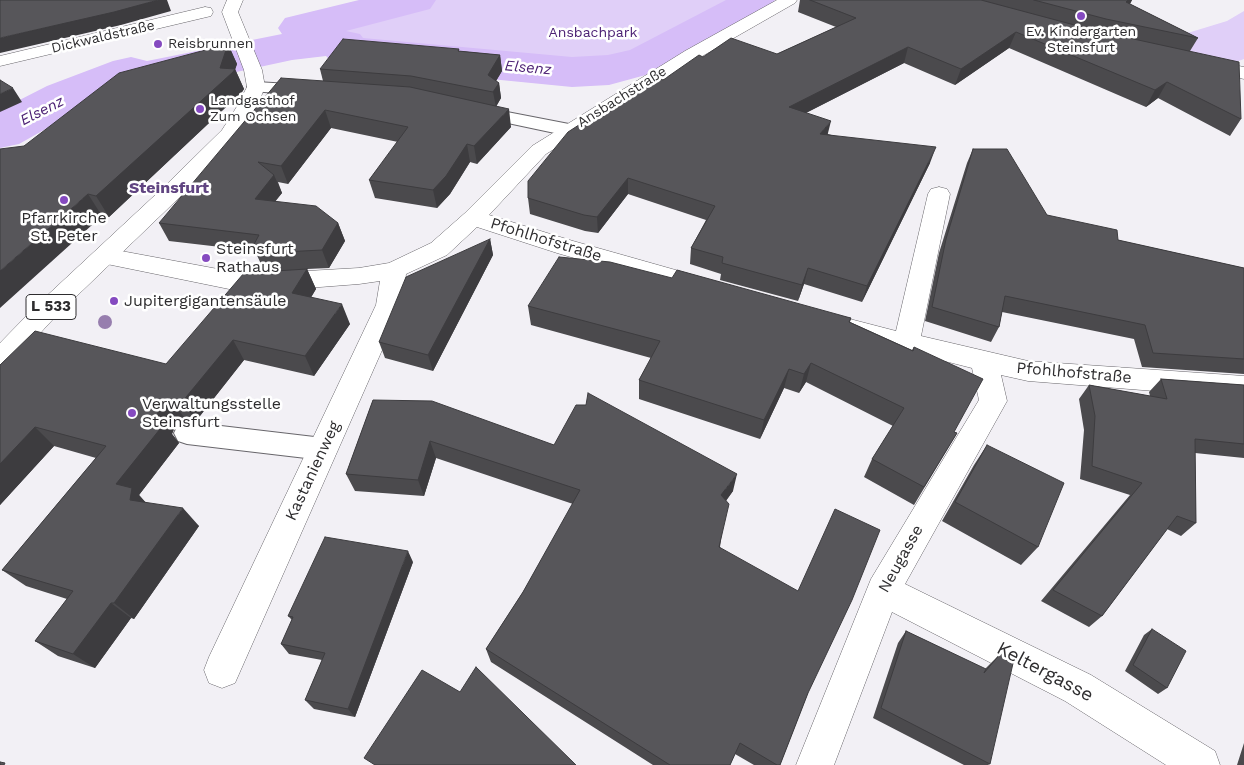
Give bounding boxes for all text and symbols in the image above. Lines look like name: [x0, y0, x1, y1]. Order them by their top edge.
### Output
marker: Ev. Kindergarten Steinsfurt: [1075, 10, 1087, 22]
street label: Dickwaldstraße: [50, 17, 156, 57]
place label: Ev. Kindergarten Steinsfurt: [1026, 24, 1136, 56]
park label: Ansbachpark: [549, 25, 637, 41]
place label: Reisbrunnen: [168, 36, 253, 52]
marker: Reisbrunnen: [152, 38, 164, 50]
water label: Elsenz: [504, 57, 552, 79]
street label: Ansbachstraße: [574, 63, 670, 131]
water label: Elsenz: [17, 92, 67, 130]
place label: Landgasthof Zum Ochsen: [210, 93, 296, 125]
marker: Landgasthof Zum Ochsen: [194, 103, 206, 115]
district label: Steinsfurt: [129, 178, 209, 198]
marker: Pfarrkirche St. Peter: [58, 194, 70, 206]
place label: Pfarrkirche St. Peter: [21, 208, 107, 246]
street label: Pfohlhofstraße: [488, 214, 604, 266]
place label: Steinsfurt Rathaus: [216, 239, 294, 277]
marker: Steinsfurt Rathaus: [200, 252, 212, 264]
place label: Jupitergigantensäule: [124, 291, 287, 311]
road number: L 533: [26, 294, 76, 320]
marker: Jupitergigantensäule: [108, 295, 120, 307]
street label: Pfohlhofstraße: [1016, 358, 1132, 388]
place label: Verwaltungsstelle Steinsfurt: [142, 394, 281, 432]
marker: Verwaltungsstelle Steinsfurt: [126, 407, 138, 419]
street label: Kastanienweg: [282, 418, 344, 524]
street label: Neugasse: [875, 522, 927, 596]
street label: Keltergasse: [993, 637, 1097, 707]

